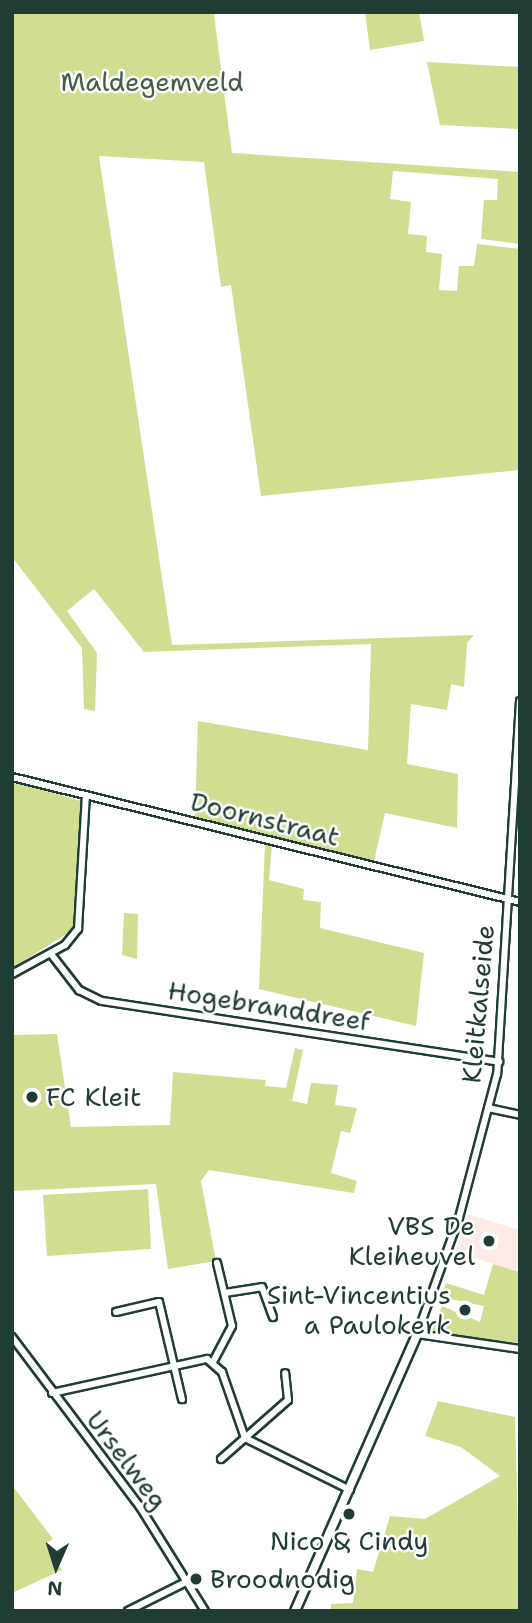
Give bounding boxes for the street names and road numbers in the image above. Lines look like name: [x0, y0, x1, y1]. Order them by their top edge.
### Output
street label: Doornstraat: [187, 785, 343, 853]
street label: Kleitkalseide: [456, 923, 500, 1085]
street label: Hogebranddreef: [166, 975, 372, 1037]
street label: Urselweg: [80, 1405, 174, 1515]

